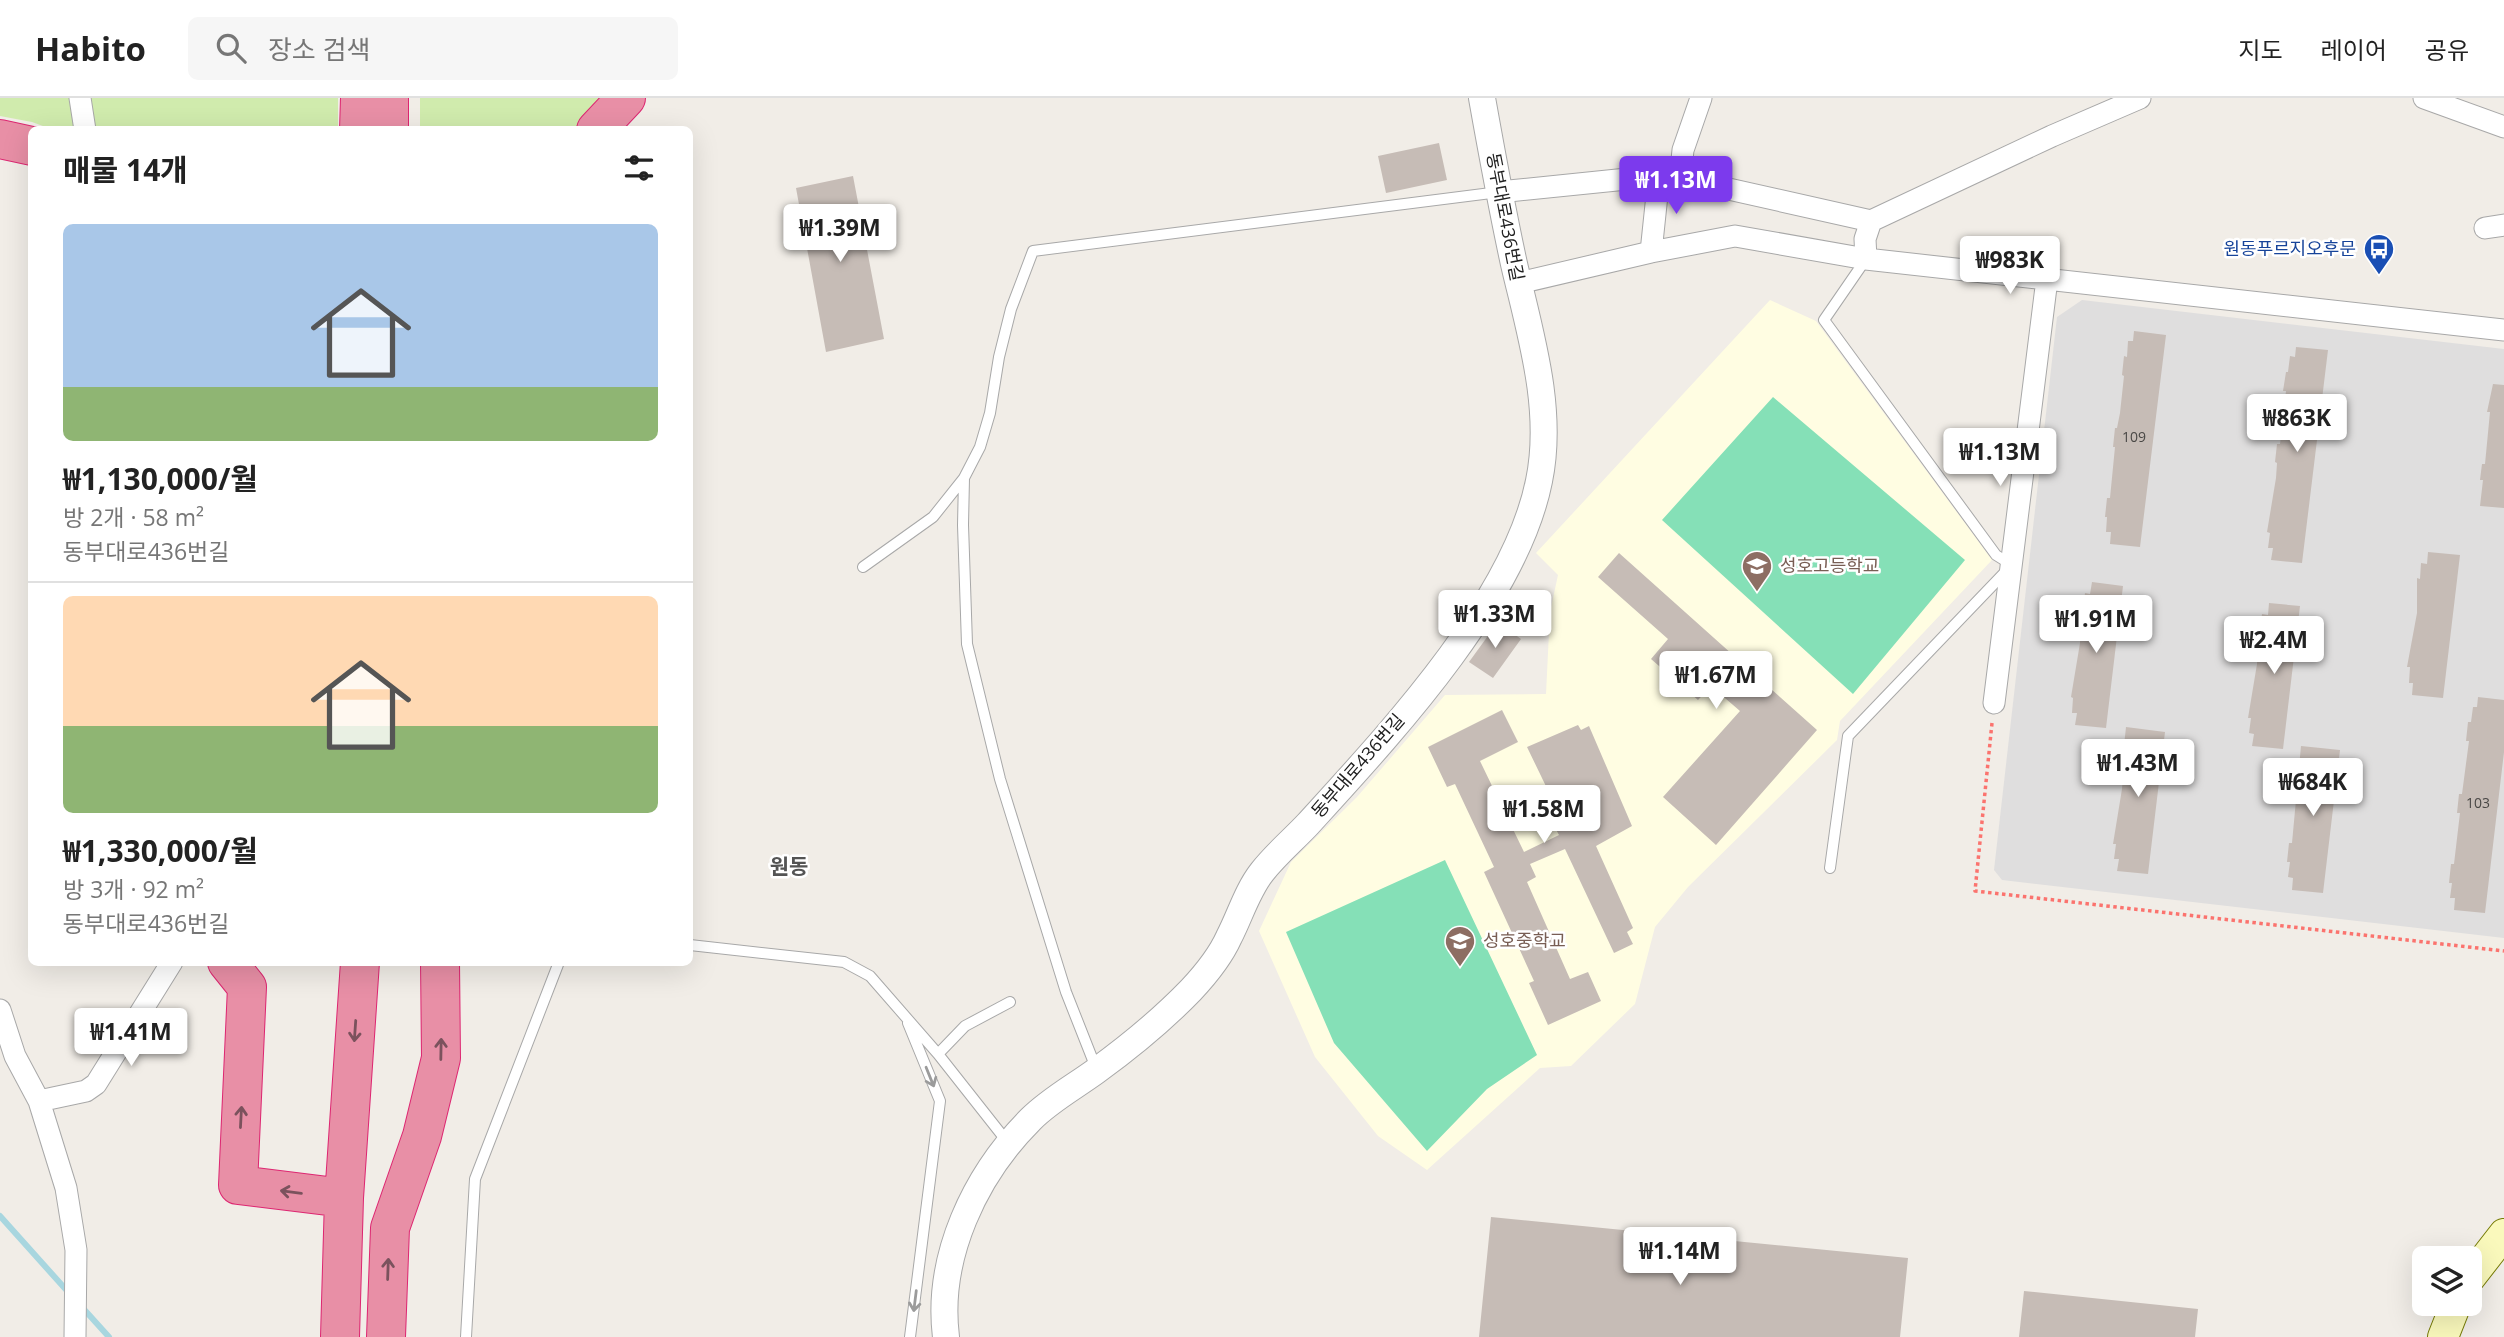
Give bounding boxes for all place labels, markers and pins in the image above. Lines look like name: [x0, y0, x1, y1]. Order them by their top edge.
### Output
pin: ₩1.13M: [1619, 156, 1733, 216]
pin: ₩1.39M: [783, 204, 897, 264]
bus stop icon: 원동푸르지오후문: [2362, 232, 2396, 276]
pin: ₩983K: [1961, 236, 2059, 296]
place label: 원동푸르지오후문: [2224, 236, 2356, 260]
pin: ₩863K: [2248, 394, 2346, 454]
pin: ₩1.13M: [1943, 428, 2057, 488]
school or university icon: 성호고등학교: [1740, 549, 1774, 593]
place label: 성호고등학교: [1780, 553, 1879, 577]
pin: ₩1.33M: [1438, 590, 1552, 650]
pin: ₩1.91M: [2039, 596, 2153, 655]
pin: ₩2.4M: [2225, 616, 2323, 676]
pin: ₩1.67M: [1659, 652, 1773, 711]
pin: ₩1.43M: [2081, 740, 2195, 799]
pin: ₩684K: [2264, 758, 2362, 818]
pin: ₩1.58M: [1487, 786, 1601, 845]
school or university icon: 성호중학교: [1443, 924, 1477, 968]
place label: 성호중학교: [1483, 928, 1566, 952]
pin: ₩1.41M: [74, 1009, 188, 1068]
pin: ₩1.14M: [1623, 1228, 1737, 1287]

